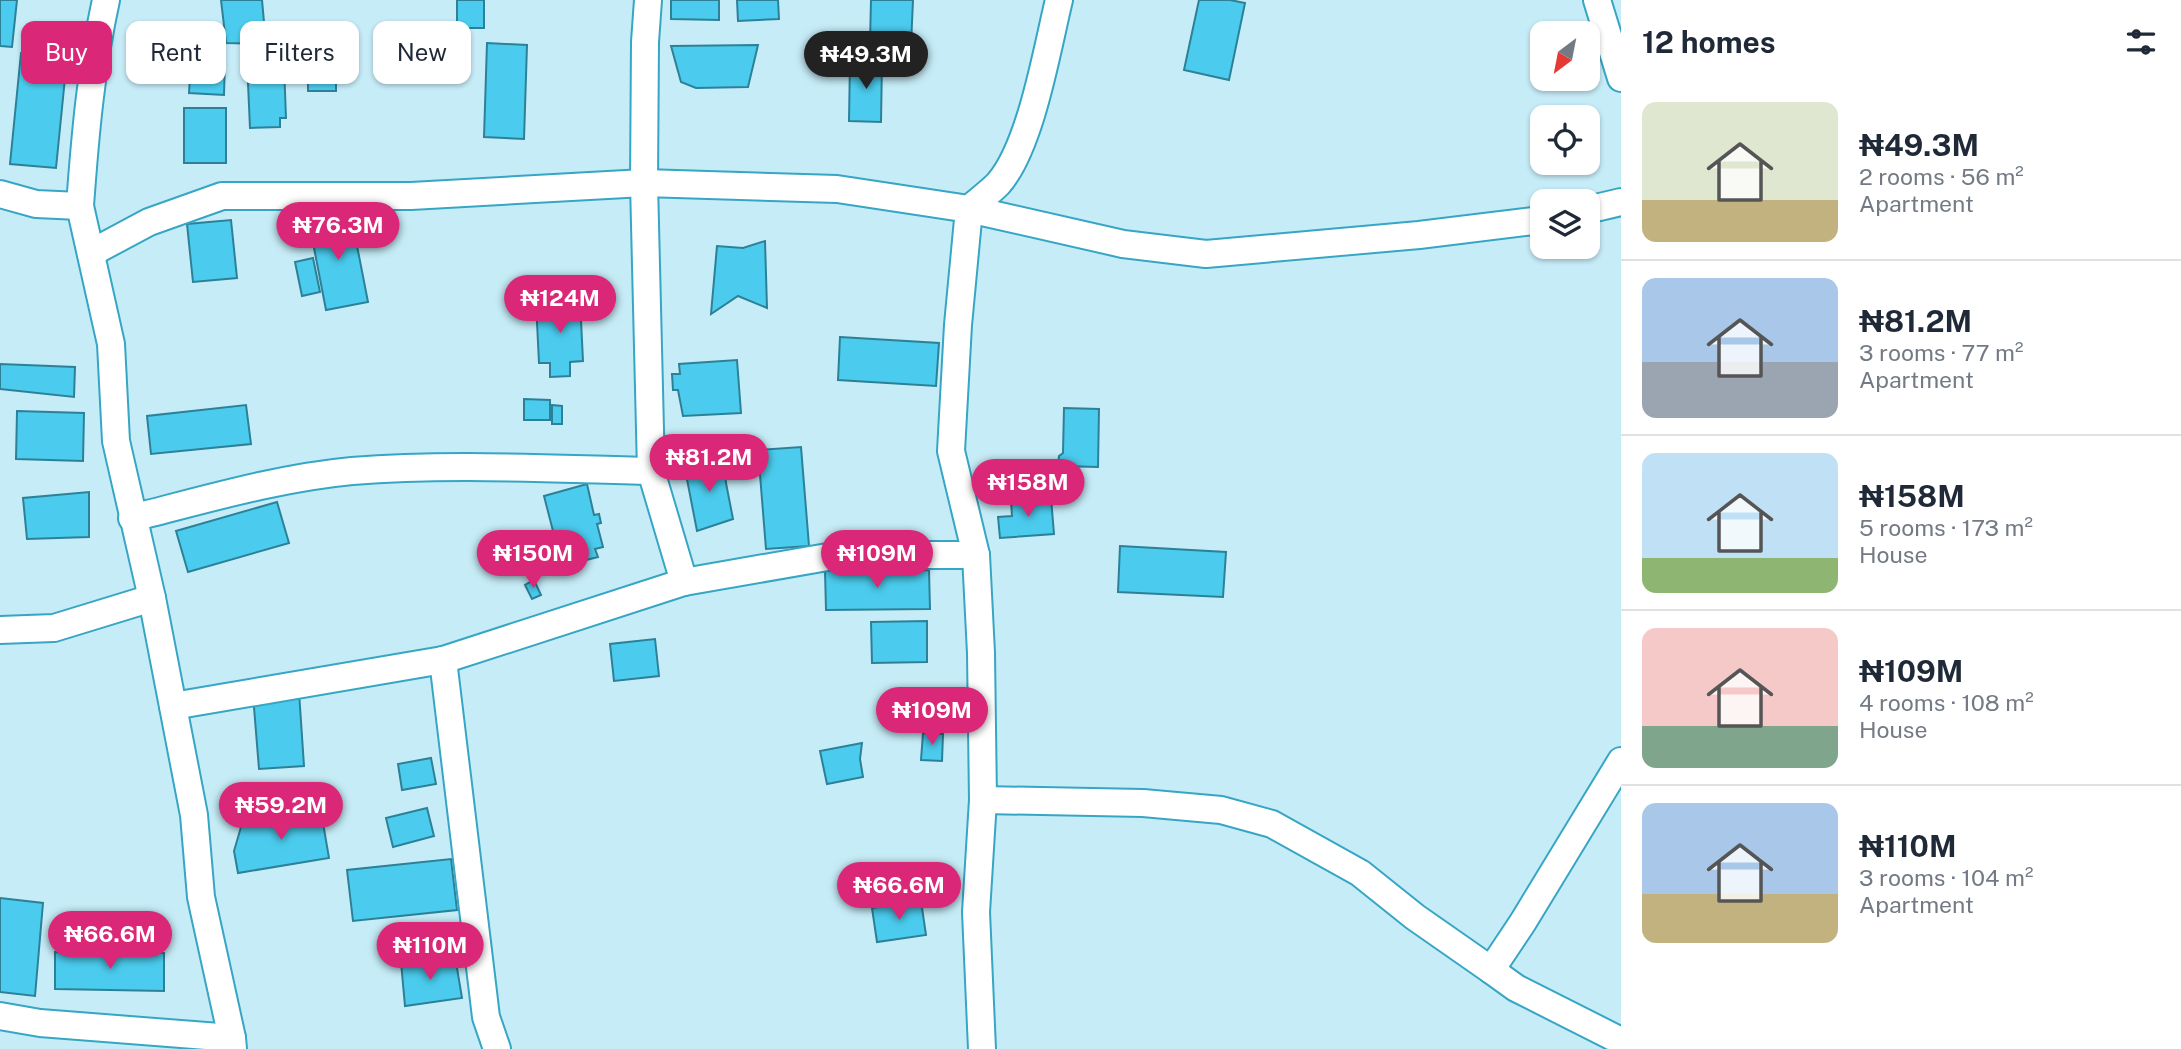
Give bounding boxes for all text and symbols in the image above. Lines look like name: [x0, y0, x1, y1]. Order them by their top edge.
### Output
chip: Buy: [21, 21, 112, 84]
chip: Rent: [126, 21, 226, 84]
chip: Filters: [240, 21, 359, 84]
chip: New: [373, 21, 471, 84]
north arrow: [1530, 21, 1600, 91]
map controls: [1530, 21, 1600, 259]
icon: filters: [2122, 23, 2160, 61]
text: 12 homes: [1642, 24, 1776, 60]
pin: ₦49.3M: [809, 32, 923, 91]
text: ₦49.3M: [820, 40, 912, 67]
button: locate: [1530, 105, 1600, 175]
text: ₦49.3M: [1859, 127, 1979, 163]
icon: home: [1698, 130, 1782, 214]
text: 2 rooms · 56 m²: [1859, 163, 2024, 190]
button: layers: [1530, 189, 1600, 259]
text: Apartment: [1859, 190, 1974, 217]
pin: ₦76.3M: [281, 202, 395, 262]
text: ₦76.3M: [292, 211, 384, 238]
pin: ₦124M: [511, 276, 609, 335]
text: ₦124M: [520, 284, 600, 311]
text: ₦81.2M: [1859, 303, 1972, 339]
icon: home: [1698, 306, 1782, 390]
text: 3 rooms · 77 m²: [1859, 339, 2023, 366]
text: Apartment: [1859, 366, 1974, 393]
pin: ₦81.2M: [652, 434, 766, 494]
text: ₦81.2M: [666, 443, 752, 470]
pin: ₦158M: [979, 460, 1077, 519]
text: ₦158M: [987, 468, 1069, 495]
text: ₦158M: [1859, 478, 1965, 514]
icon: home: [1698, 481, 1782, 565]
text: 5 rooms · 173 m²: [1859, 514, 2033, 541]
pin: ₦150M: [484, 530, 582, 590]
pin: ₦109M: [828, 530, 926, 590]
text: ₦150M: [493, 539, 573, 566]
text: ₦109M: [837, 539, 917, 566]
text: House: [1859, 541, 1927, 568]
text: ₦109M: [1859, 653, 1963, 689]
icon: home: [1698, 656, 1782, 740]
pin: ₦109M: [883, 688, 981, 747]
text: 4 rooms · 108 m²: [1859, 689, 2034, 716]
text: ₦109M: [892, 696, 972, 723]
text: House: [1859, 716, 1927, 743]
pin: ₦59.2M: [224, 782, 338, 842]
text: ₦59.2M: [235, 791, 327, 818]
text: ₦110M: [1859, 828, 1956, 864]
icon: home: [1698, 831, 1782, 915]
pin: ₦66.6M: [842, 862, 956, 922]
text: 3 rooms · 104 m²: [1859, 864, 2033, 891]
text: ₦66.6M: [853, 871, 945, 898]
text: Apartment: [1859, 891, 1974, 918]
pin: ₦66.6M: [53, 912, 167, 971]
text: ₦66.6M: [64, 920, 156, 947]
pin: ₦110M: [381, 922, 479, 982]
text: ₦110M: [393, 931, 467, 958]

